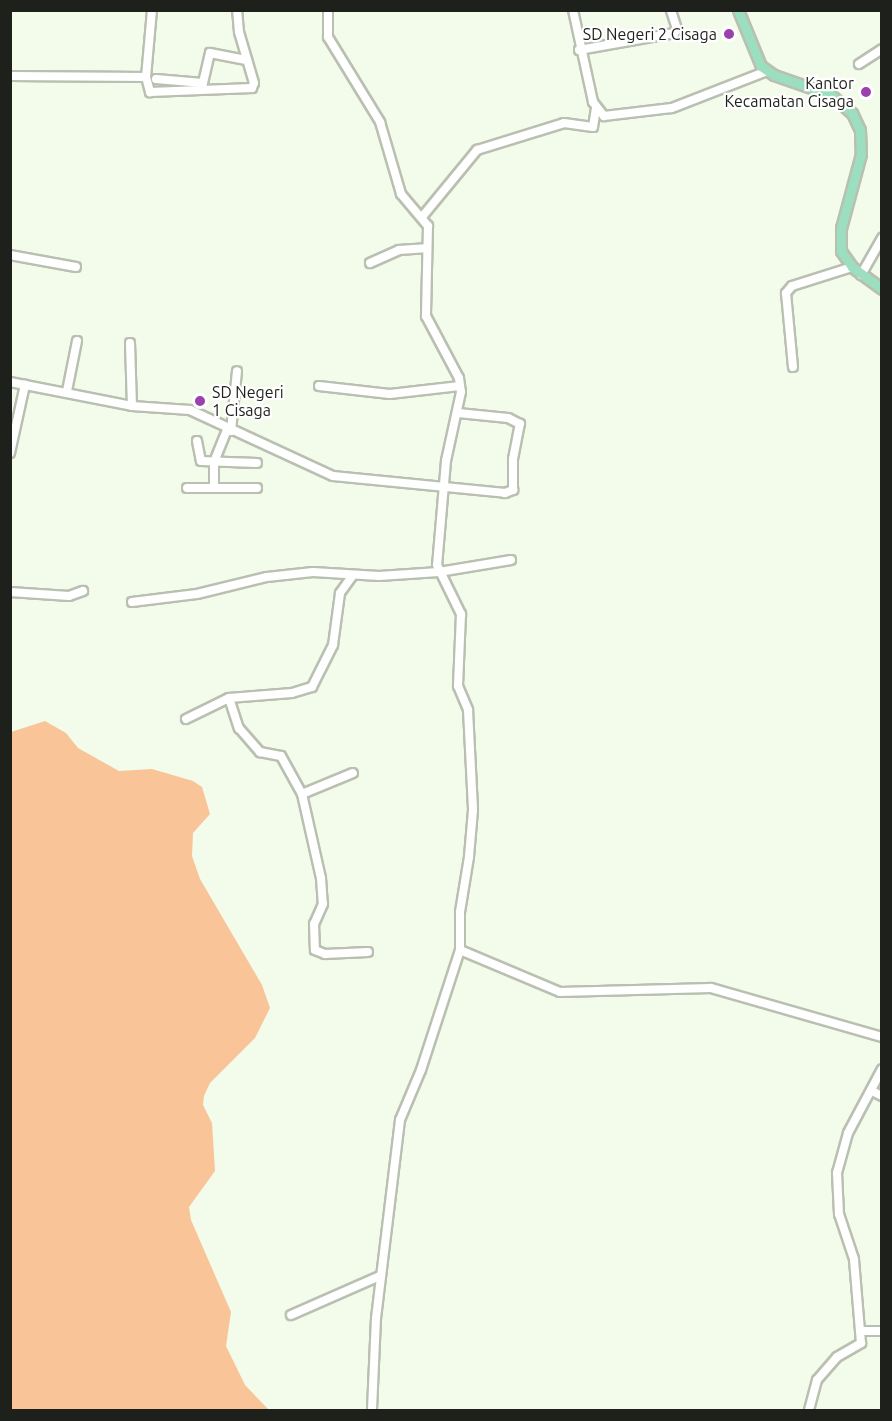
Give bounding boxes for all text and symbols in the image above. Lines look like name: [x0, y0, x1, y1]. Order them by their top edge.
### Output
place label: SD Negeri 2 Cisaga: [583, 24, 717, 44]
marker: SD Negeri 2 Cisaga: [722, 27, 736, 41]
place label: Kantor Kecamatan Cisaga: [724, 73, 854, 111]
marker: Kantor Kecamatan Cisaga: [859, 85, 873, 99]
place label: SD Negeri 1 Cisaga: [212, 382, 284, 420]
marker: SD Negeri 1 Cisaga: [193, 394, 207, 408]

